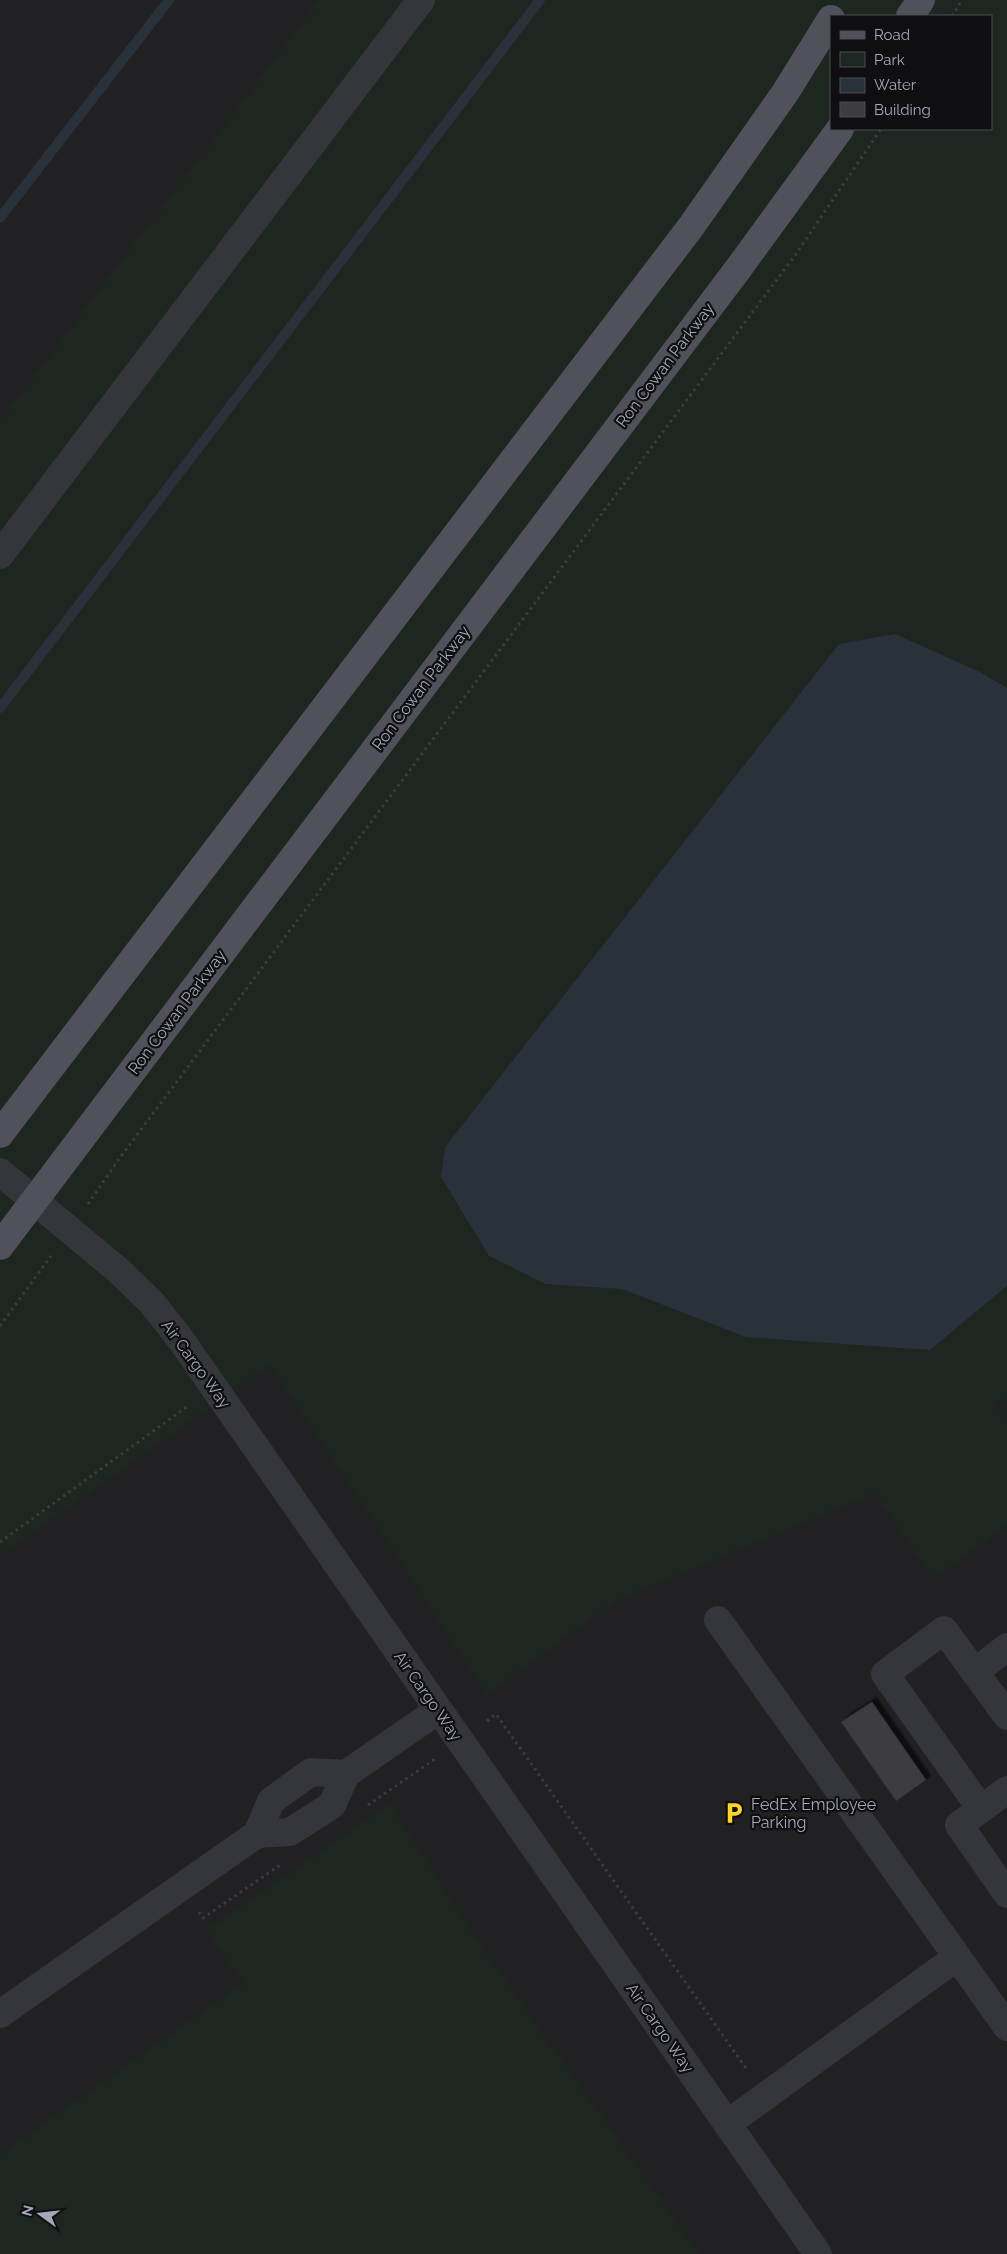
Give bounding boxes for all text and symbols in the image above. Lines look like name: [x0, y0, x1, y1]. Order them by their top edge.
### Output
legend: [830, 15, 992, 130]
text: Road: [874, 26, 910, 44]
text: Park: [874, 51, 905, 69]
text: Water: [874, 76, 917, 94]
text: Building: [874, 101, 931, 119]
street label: Ron Cowan Parkway: [612, 299, 718, 431]
street label: Ron Cowan Parkway: [368, 622, 474, 754]
street label: Ron Cowan Parkway: [124, 946, 230, 1078]
street label: Air Cargo Way: [158, 1316, 235, 1412]
street label: Air Cargo Way: [390, 1648, 466, 1745]
place label: FedEx Employee Parking: [751, 1795, 876, 1832]
parking icon: FedEx Employee Parking: [721, 1800, 747, 1826]
street label: Air Cargo Way: [622, 1980, 698, 2077]
north arrow: [15, 2189, 65, 2239]
text: N: [18, 2203, 37, 2218]

